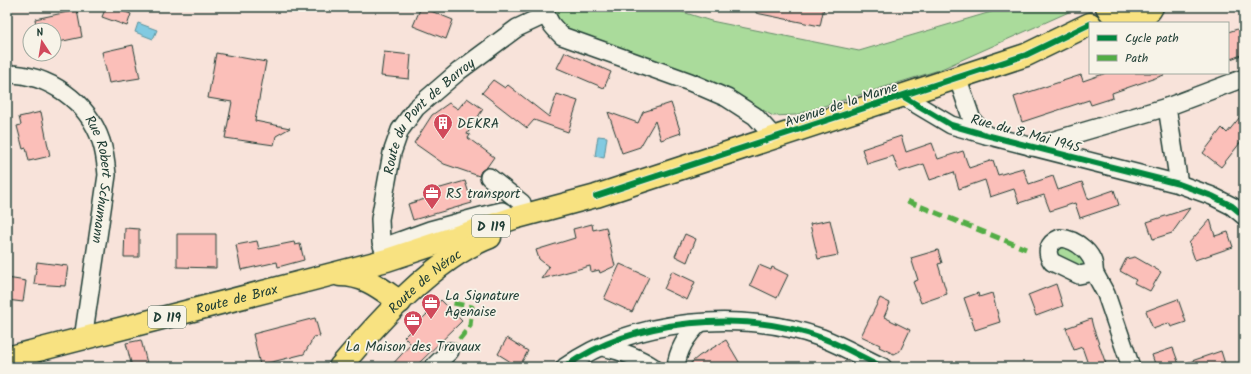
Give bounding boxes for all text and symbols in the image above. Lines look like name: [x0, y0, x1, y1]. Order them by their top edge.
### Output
north arrow: [22, 22, 62, 62]
legend: [1089, 22, 1229, 74]
text: N: [35, 24, 45, 43]
text: Cycle path: [1125, 29, 1179, 48]
text: Path: [1125, 49, 1148, 68]
street label: Route du Pont de Barroy: [378, 52, 480, 176]
street label: Avenue de la Marne: [782, 76, 901, 134]
street label: Rue du 8 Mai 1945: [968, 109, 1085, 160]
street label: Rue Robert Schumann: [79, 111, 117, 245]
building icon: DEKRA: [432, 112, 454, 140]
place label: DEKRA: [457, 113, 499, 135]
office icon: RS transport: [421, 182, 443, 210]
place label: RS transport: [446, 183, 521, 205]
road number: D 119: [472, 215, 510, 237]
street label: Route de Nérac: [383, 244, 466, 319]
street label: Route de Brax: [193, 278, 281, 321]
place label: La Signature Agenaise: [445, 285, 520, 323]
office icon: La Signature Agenaise: [420, 292, 442, 320]
road number: D 119: [148, 306, 186, 328]
office icon: La Maison des Travaux: [402, 309, 424, 337]
place label: La Maison des Travaux: [346, 336, 481, 358]

